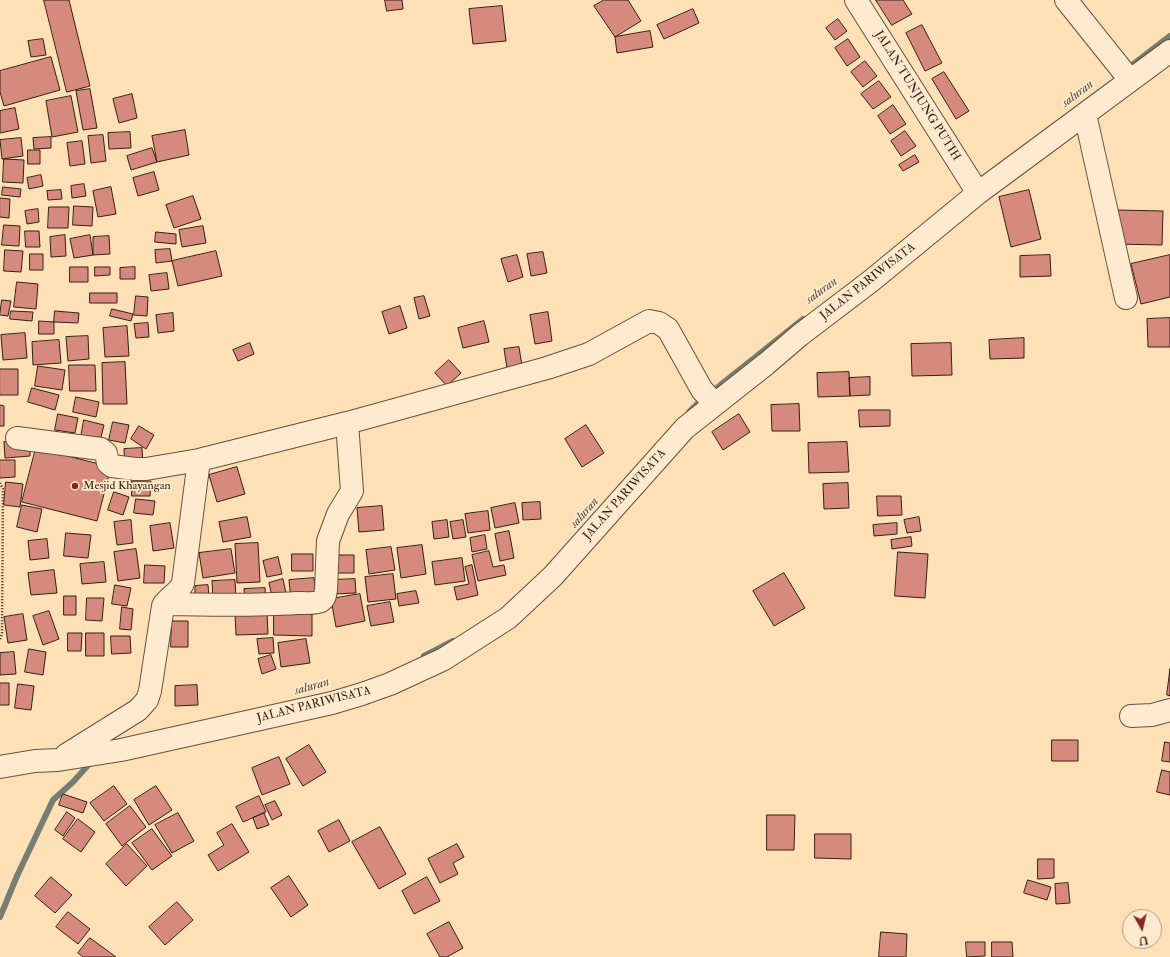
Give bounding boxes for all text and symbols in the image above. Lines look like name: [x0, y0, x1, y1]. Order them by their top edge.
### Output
street label: JALAN TUNJUNG PUTIH: [871, 28, 963, 164]
water label: saluran: [1059, 77, 1097, 111]
street label: JALAN PARIWISATA: [817, 240, 919, 324]
water label: saluran: [803, 274, 841, 308]
street label: JALAN PARIWISATA: [580, 447, 670, 543]
place label: Mesjid Khayangan: [83, 479, 171, 493]
marker: Mesjid Khayangan: [70, 481, 80, 491]
water label: saluran: [567, 495, 603, 531]
water label: saluran: [293, 675, 331, 699]
street label: JALAN PARIWISATA: [255, 684, 373, 726]
north arrow: [1122, 909, 1162, 949]
text: U: [1138, 933, 1149, 947]

